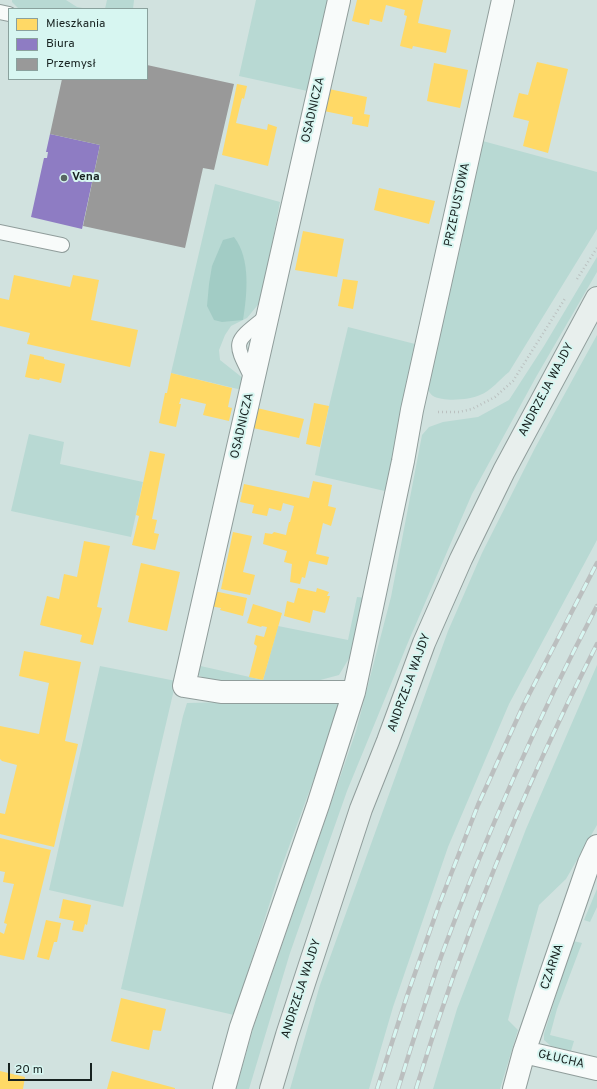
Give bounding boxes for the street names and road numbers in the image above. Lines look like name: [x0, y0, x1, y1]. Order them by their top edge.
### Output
street label: OSADNICZA: [299, 76, 329, 144]
street label: PRZEPUSTOWA: [442, 162, 474, 248]
street label: ANDRZEJA WAJDY: [516, 341, 578, 439]
street label: OSADNICZA: [228, 392, 258, 460]
street label: ANDRZEJA WAJDY: [385, 632, 435, 734]
street label: ANDRZEJA WAJDY: [279, 937, 325, 1041]
street label: CZARNA: [538, 942, 568, 992]
street label: GŁUCHA: [536, 1048, 586, 1072]

